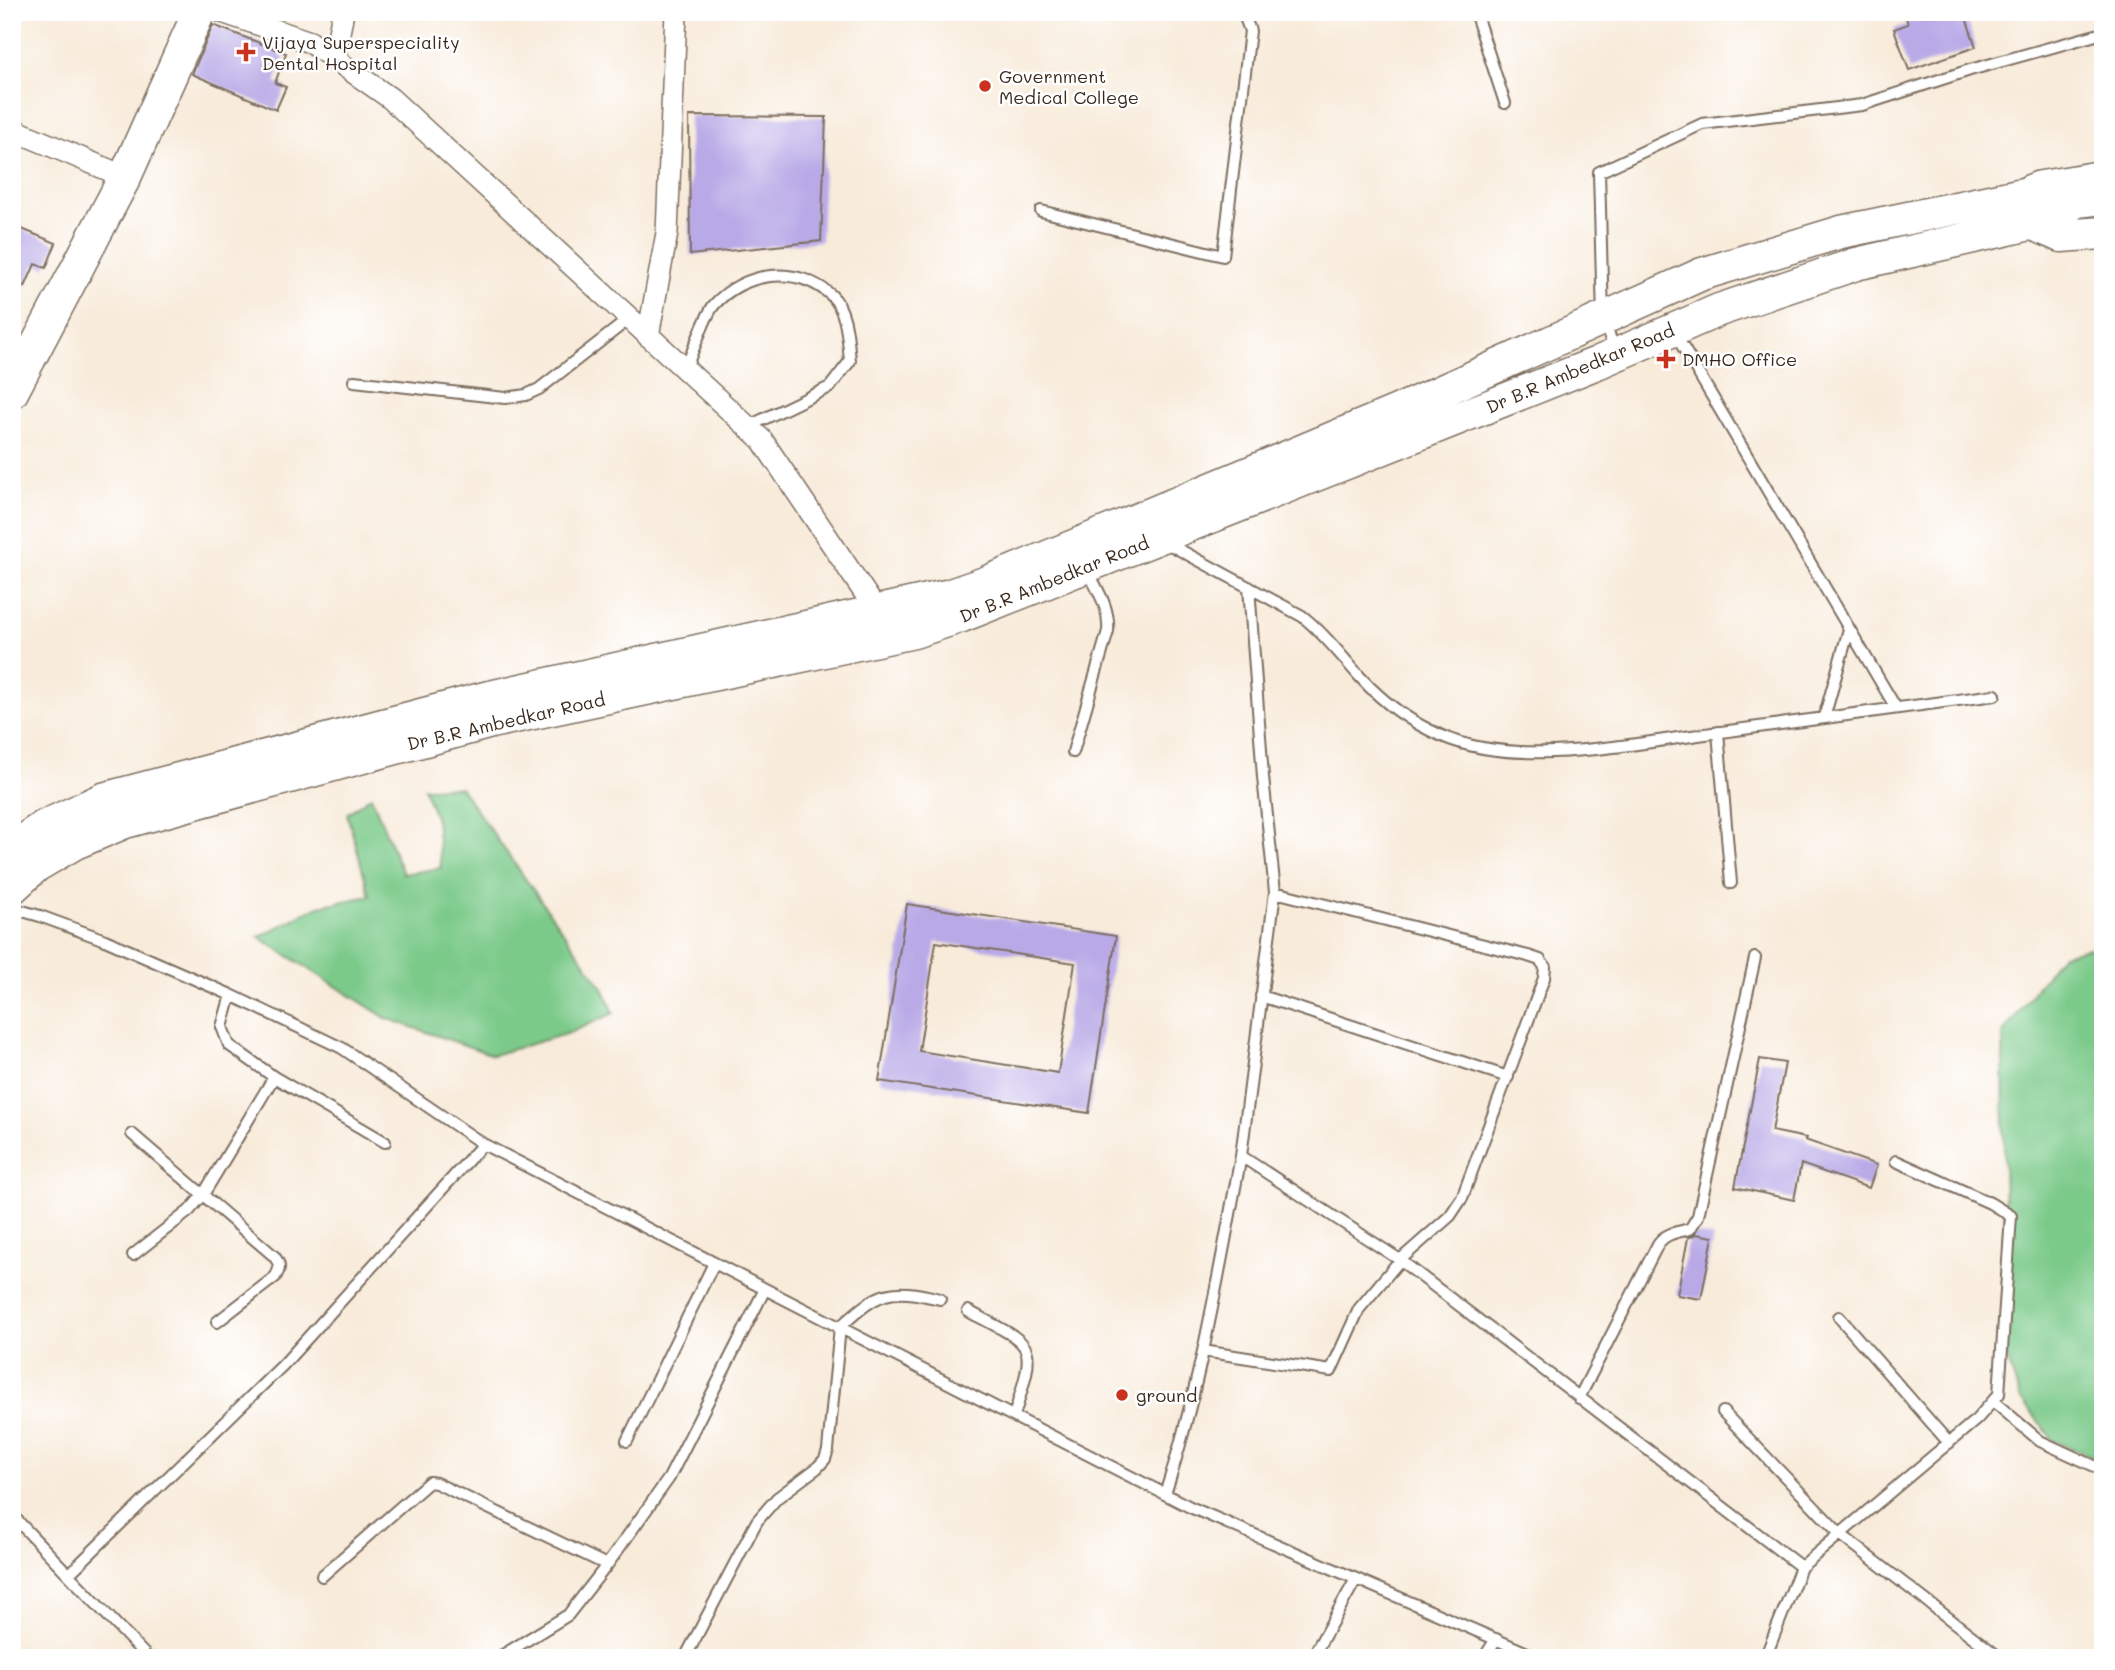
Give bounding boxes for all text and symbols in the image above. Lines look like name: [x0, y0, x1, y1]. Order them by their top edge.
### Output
place label: Vijaya Superspeciality Dental Hospital: [262, 30, 460, 75]
marker: Vijaya Superspeciality Dental Hospital: [236, 42, 256, 62]
place label: Government Medical College: [999, 64, 1139, 109]
marker: Government Medical College: [977, 78, 993, 94]
street label: Dr B.R Ambedkar Road: [1482, 317, 1678, 419]
place label: DMHO Office: [1682, 347, 1797, 371]
marker: DMHO Office: [1656, 349, 1676, 369]
street label: Dr B.R Ambedkar Road: [956, 530, 1152, 628]
street label: Dr B.R Ambedkar Road: [405, 687, 607, 755]
place label: ground: [1136, 1383, 1197, 1407]
marker: ground: [1114, 1387, 1130, 1403]

